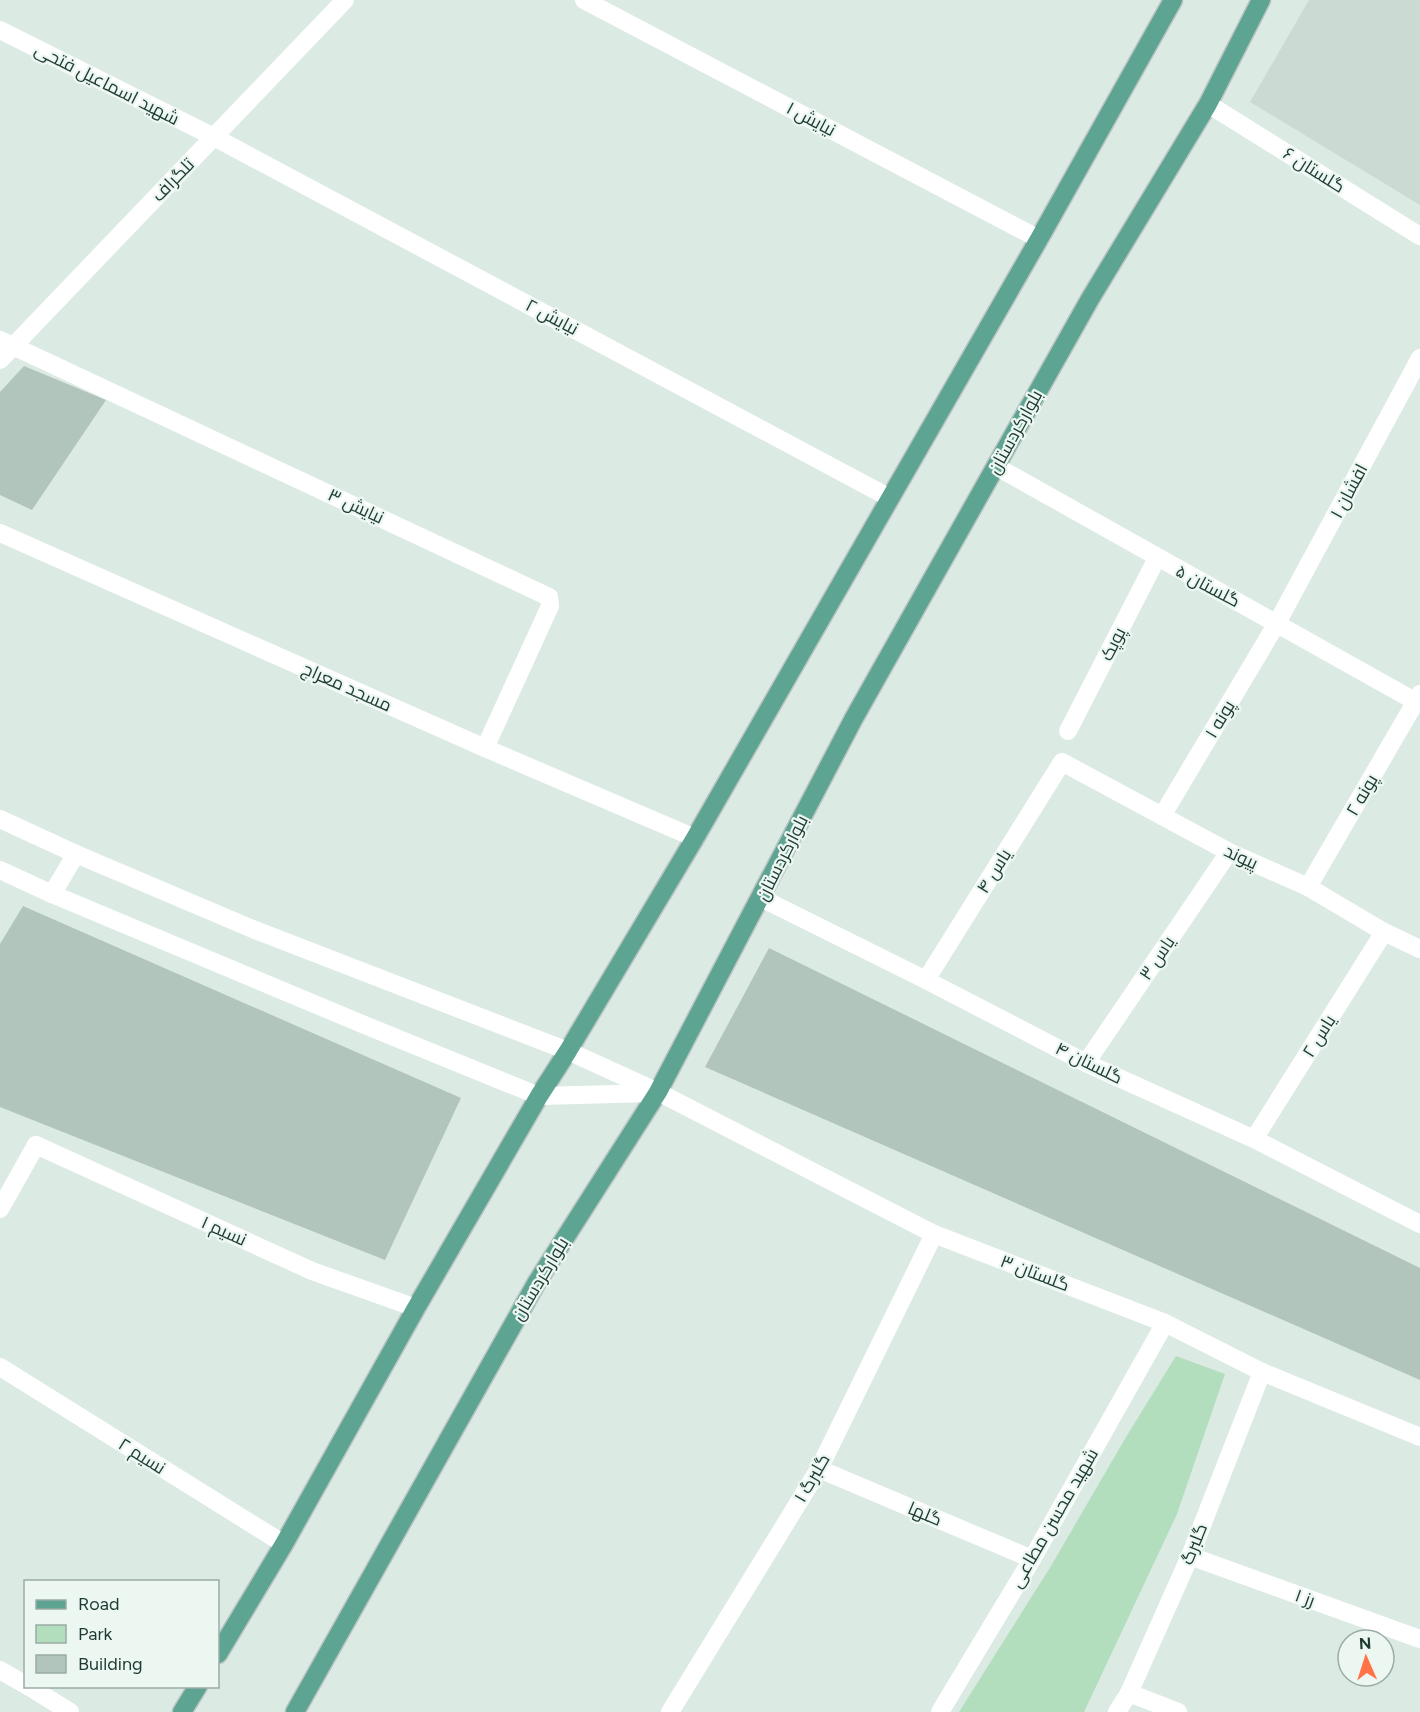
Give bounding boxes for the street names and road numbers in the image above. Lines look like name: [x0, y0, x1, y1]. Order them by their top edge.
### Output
street label: شهید اسماعیل فتحی: [31, 38, 183, 130]
street label: نیایش ۱: [783, 97, 839, 141]
street label: گلستان ۶: [1279, 142, 1349, 198]
street label: تلگراف: [147, 154, 199, 206]
street label: نیایش ۲: [522, 294, 582, 340]
street label: بلوارکردستان: [983, 386, 1047, 478]
street label: افشان ۱: [1326, 460, 1372, 522]
street label: نیایش ۳: [324, 484, 388, 528]
street label: گلستان ۵: [1172, 560, 1244, 612]
street label: پوپک: [1095, 623, 1132, 665]
street label: مسجد معراج: [298, 657, 395, 717]
street label: پونه ۱: [1200, 696, 1241, 743]
street label: پونه ۲: [1341, 770, 1384, 820]
street label: بلوارکردستان: [751, 812, 813, 904]
street label: پیوند: [1220, 840, 1262, 875]
street label: یاس ۴: [972, 845, 1016, 897]
street label: یاس ۳: [1134, 932, 1180, 984]
street label: یاس ۲: [1298, 1011, 1341, 1061]
street label: گلستان ۴: [1052, 1037, 1126, 1089]
street label: نسیم ۱: [197, 1211, 250, 1252]
street label: بلوارکردستان: [507, 1233, 573, 1325]
street label: گلستان ۳: [997, 1250, 1073, 1296]
street label: نسیم ۲: [114, 1433, 170, 1480]
street label: شهید محسن مطاعی: [1005, 1444, 1103, 1592]
street label: گلبرگ ۱: [789, 1450, 835, 1506]
street label: گلها: [905, 1497, 945, 1531]
street label: گلبرگ: [1176, 1520, 1212, 1568]
street label: رز ۱: [1292, 1584, 1318, 1612]

